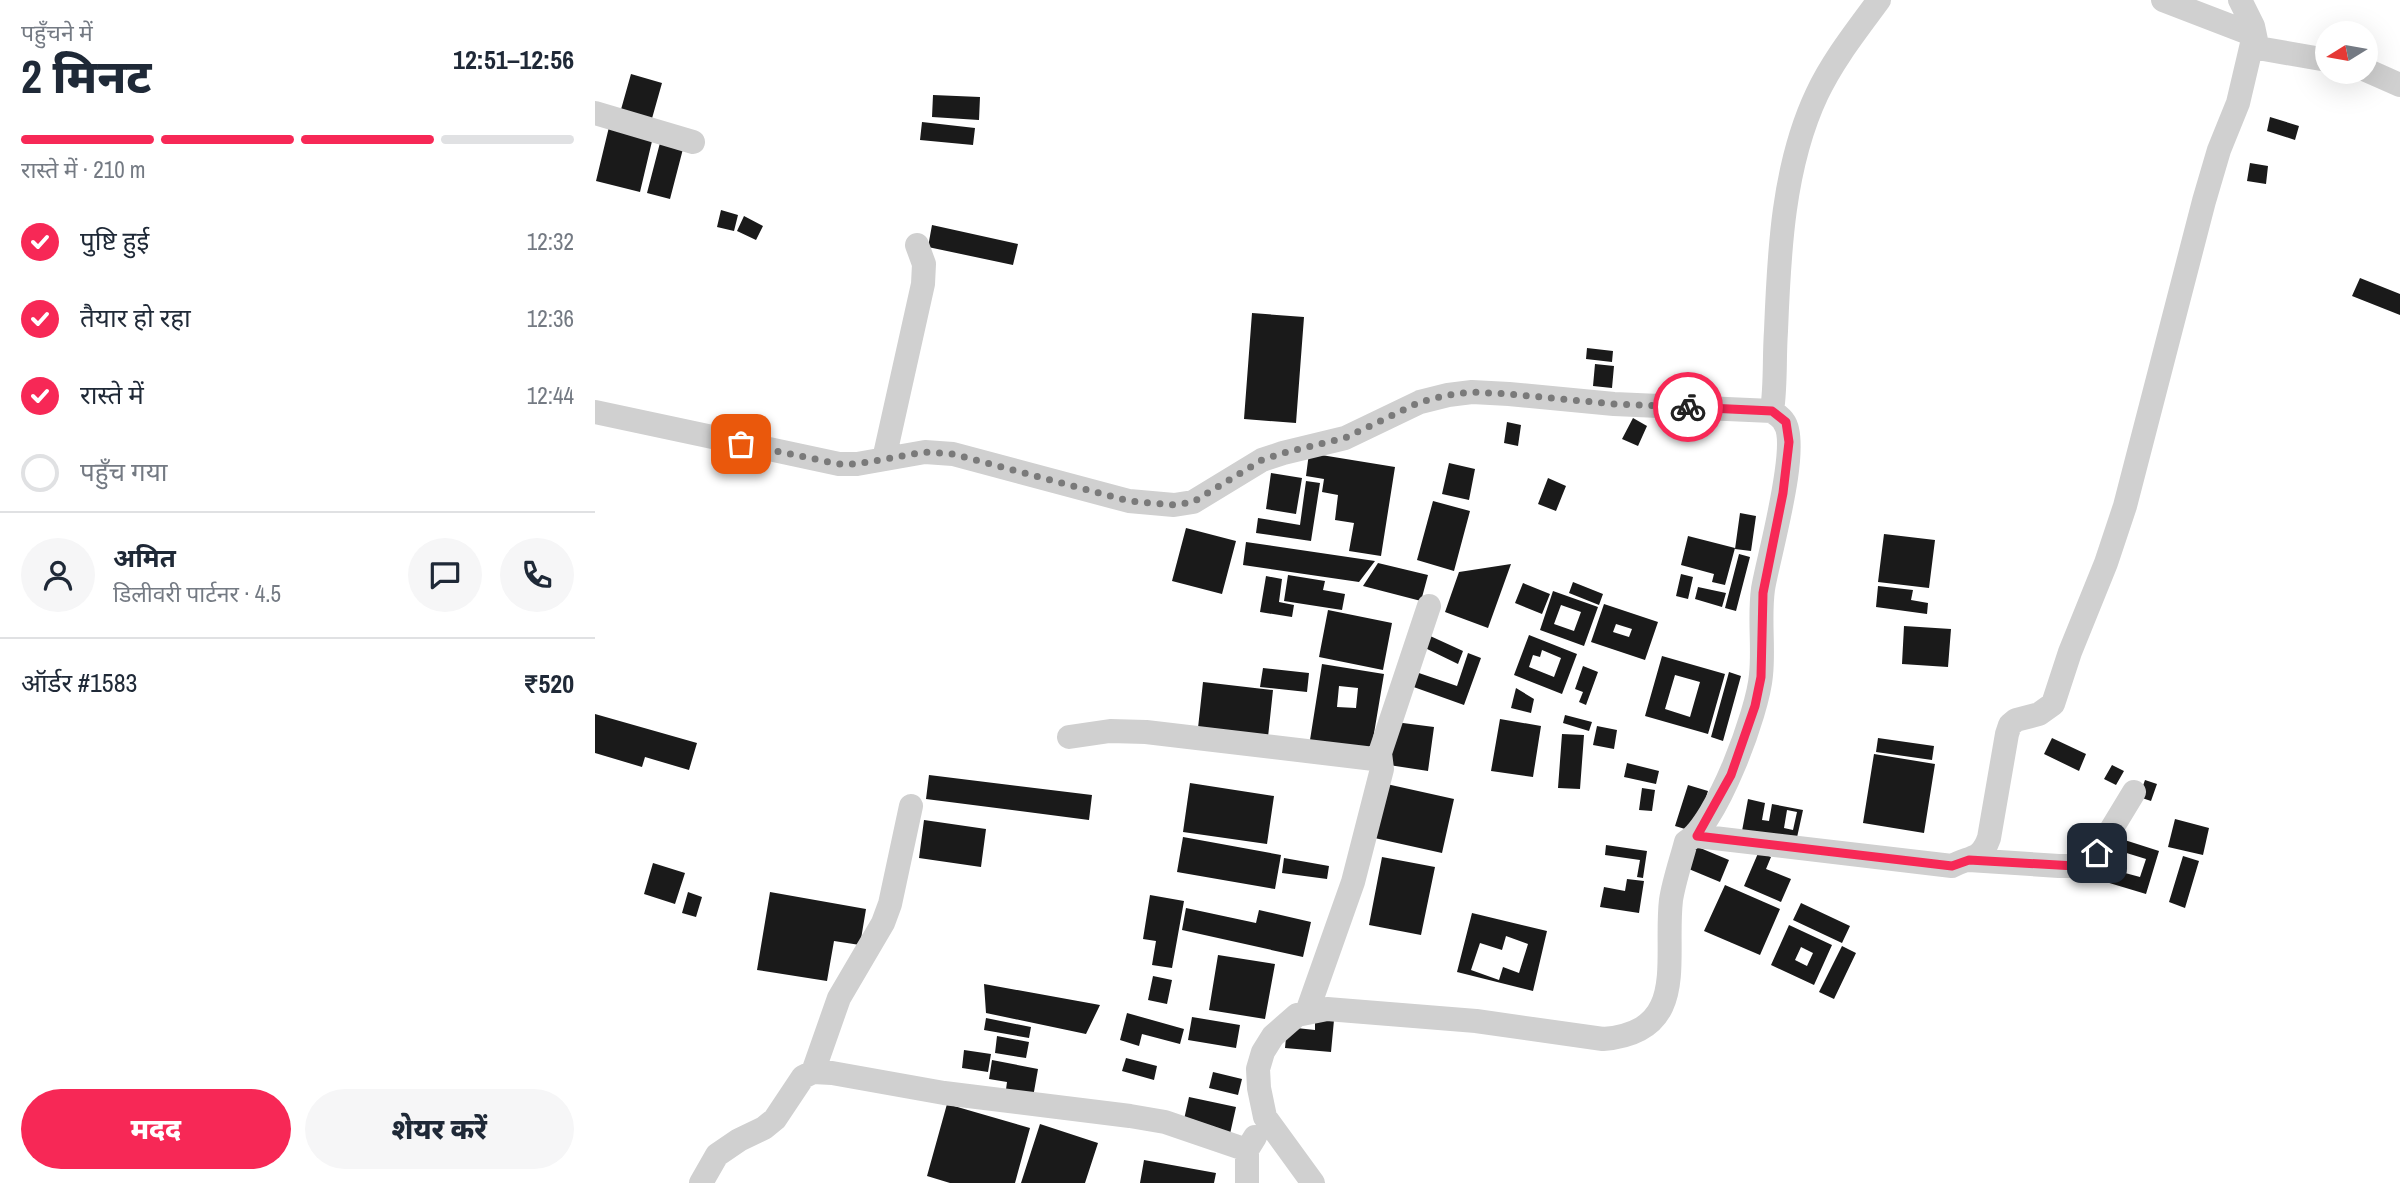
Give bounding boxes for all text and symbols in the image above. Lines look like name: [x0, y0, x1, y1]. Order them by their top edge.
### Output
text: पहुँचने में: [21, 17, 93, 48]
north arrow: [2315, 21, 2378, 84]
map controls: [2315, 21, 2378, 84]
text: 12:51–12:56: [453, 42, 574, 77]
text: 2 मिनट: [21, 45, 152, 107]
text: रास्ते में · 210 m: [21, 154, 146, 185]
icon: check: [21, 223, 59, 261]
text: पुष्टि हुई: [80, 223, 149, 258]
text: 12:32: [527, 226, 574, 257]
icon: check: [21, 300, 59, 338]
text: तैयार हो रहा: [80, 300, 191, 335]
text: 12:36: [527, 303, 574, 334]
courier: [1653, 372, 1723, 442]
icon: check: [21, 377, 59, 415]
text: रास्ते में: [80, 377, 144, 412]
text: 12:44: [527, 380, 574, 411]
icon: bike: [1669, 388, 1707, 426]
pin: [711, 414, 771, 474]
icon: bag: [722, 425, 760, 463]
text: पहुँच गया: [80, 454, 167, 489]
button: person: [21, 538, 95, 612]
button: chat: [408, 538, 482, 612]
button: phone: [500, 538, 574, 612]
text: अमित: [113, 540, 176, 575]
text: डिलीवरी पार्टनर · 4.5: [113, 578, 281, 609]
text: ऑर्डर #1583: [21, 665, 137, 700]
text: ₹520: [523, 666, 574, 701]
pin: [2067, 823, 2127, 883]
icon: home: [2078, 834, 2116, 872]
button: मदद: [21, 1089, 291, 1169]
button: शेयर करें: [305, 1089, 574, 1169]

